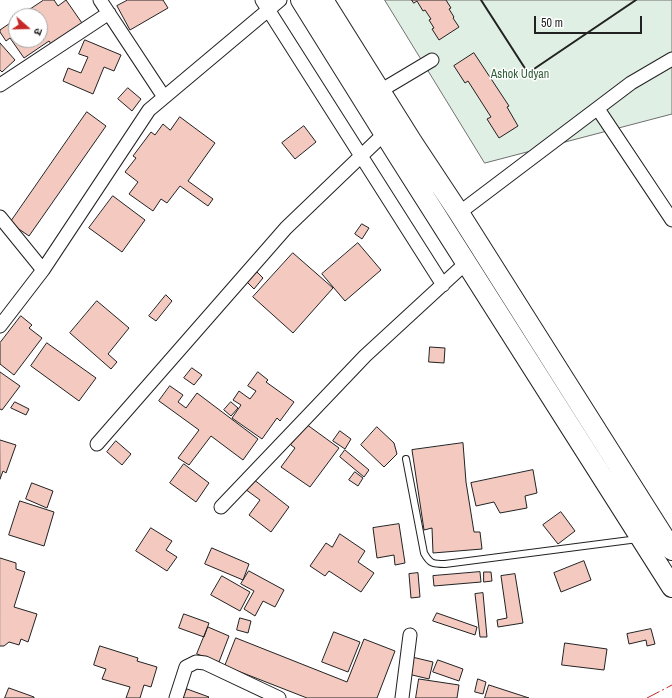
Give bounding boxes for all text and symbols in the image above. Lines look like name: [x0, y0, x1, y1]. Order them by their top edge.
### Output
north arrow: [8, 8, 48, 48]
scale bar: [536, 8, 644, 34]
text: 50 m: [541, 15, 563, 31]
text: उ: [31, 26, 46, 37]
park label: Ashok Udyan: [491, 68, 549, 82]

